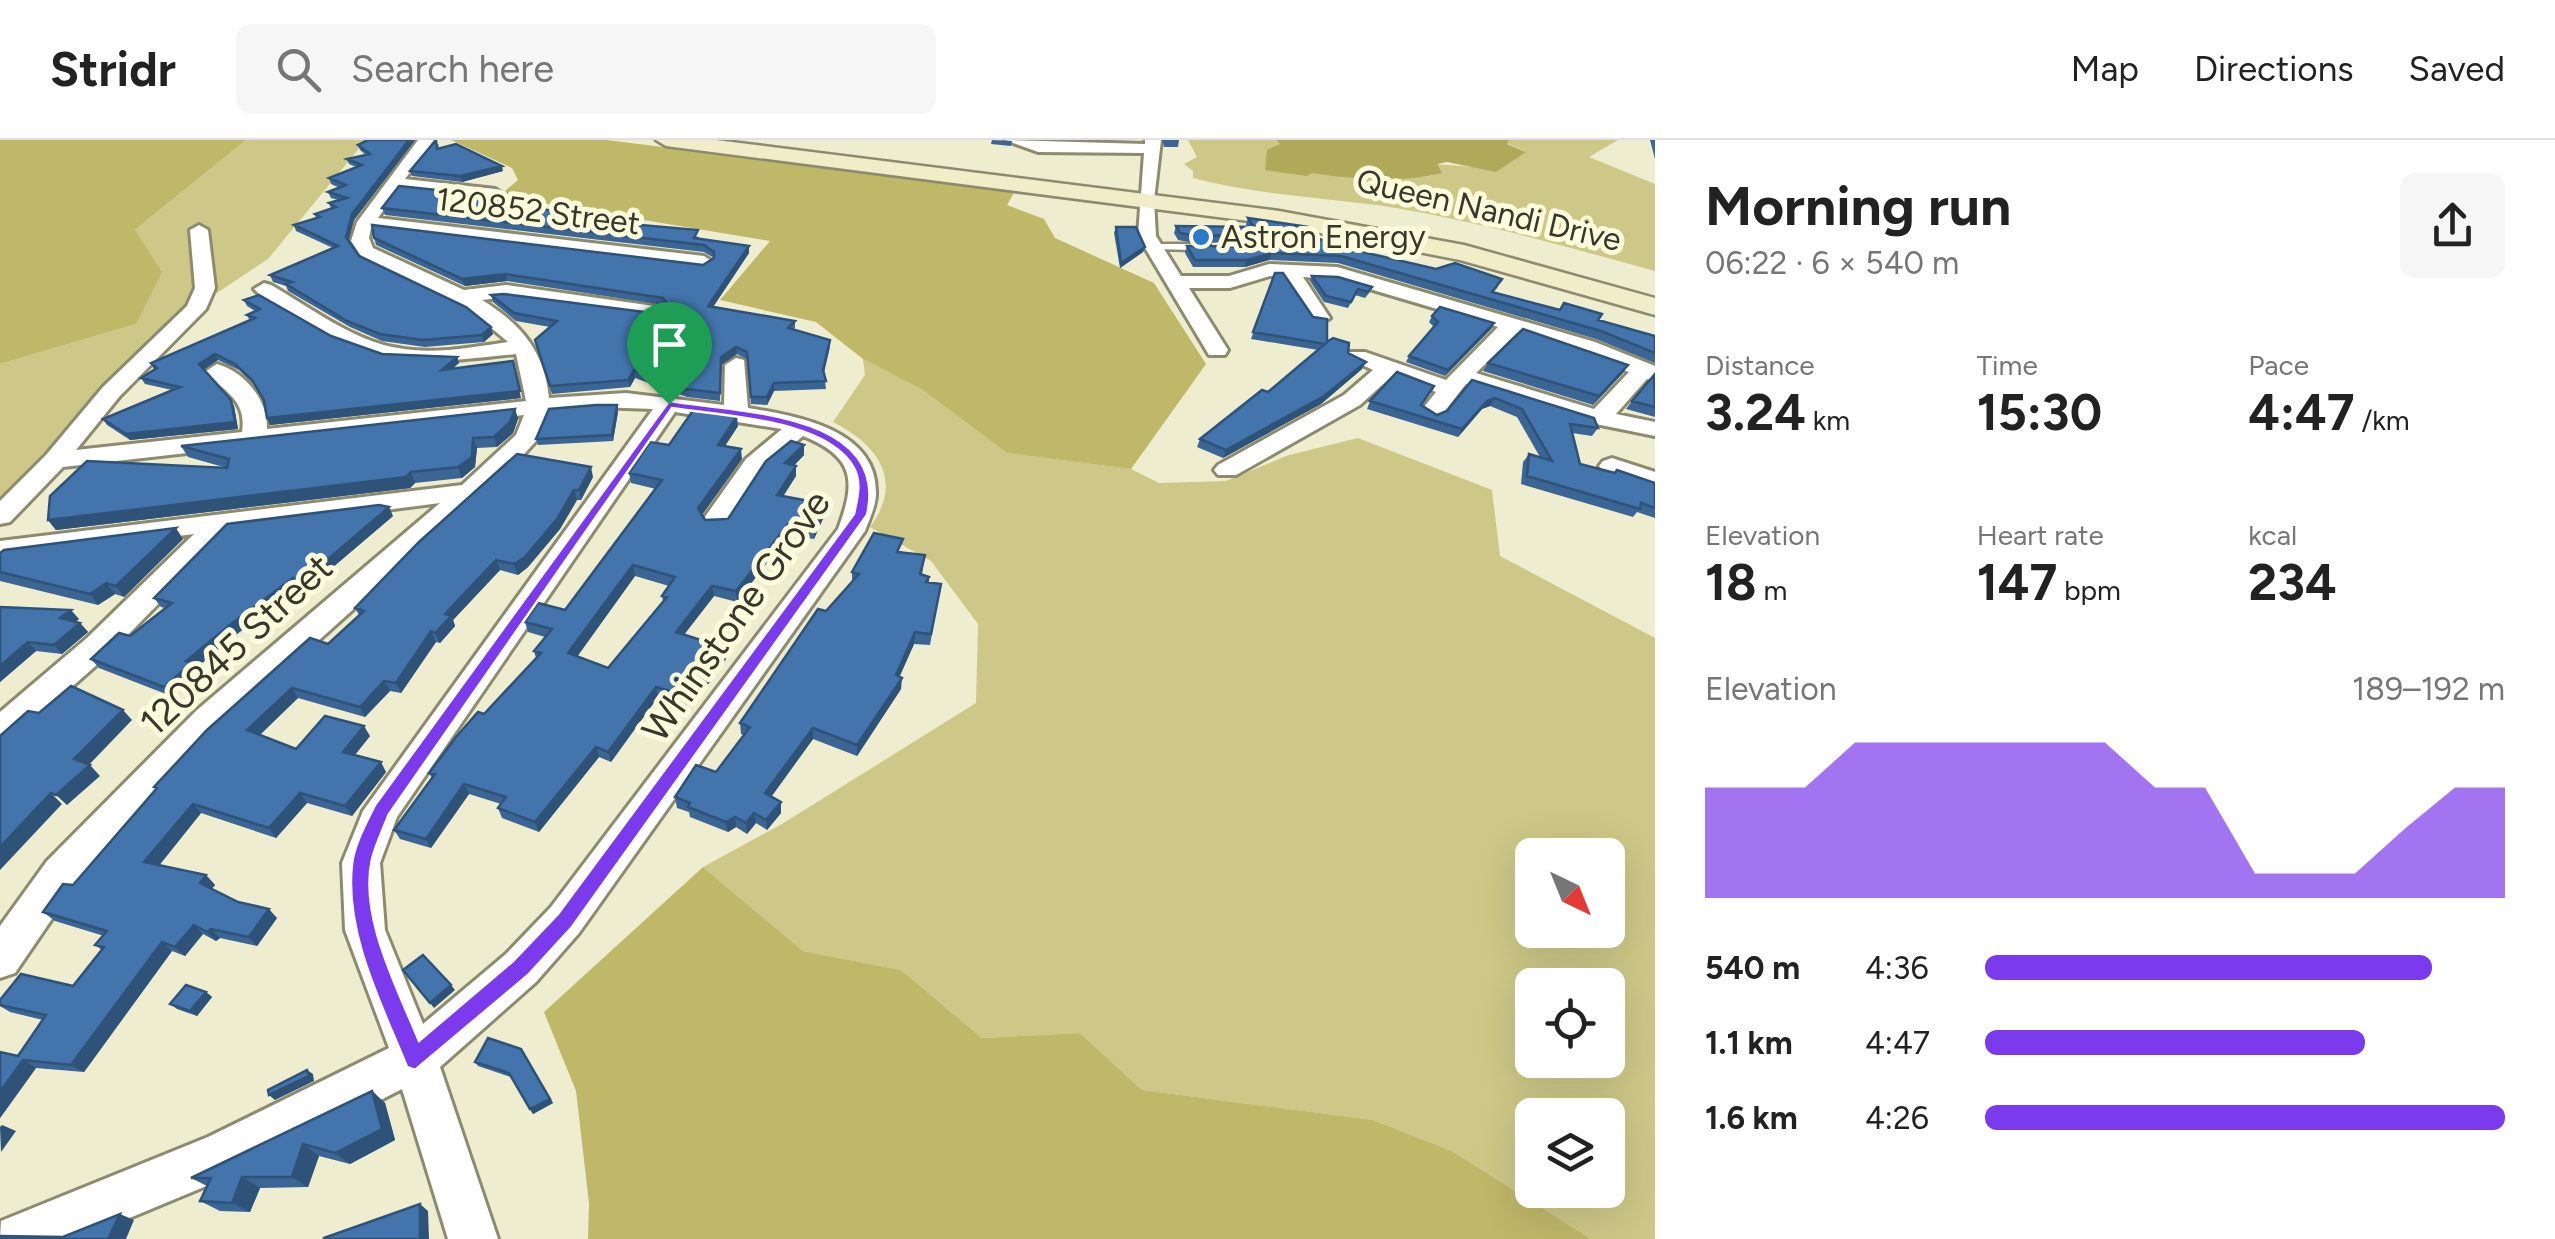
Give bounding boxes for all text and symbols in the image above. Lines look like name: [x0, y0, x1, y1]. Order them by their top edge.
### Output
search box: [236, 24, 936, 114]
text: Stridr: [50, 40, 176, 98]
icon: search: [271, 42, 326, 97]
text: Search here: [351, 46, 554, 92]
text: Map: [2071, 48, 2139, 90]
text: Directions: [2194, 48, 2354, 90]
text: Saved: [2409, 48, 2505, 90]
street label: Queen Nandi Drive: [1353, 161, 1625, 259]
text: Morning run: [1705, 173, 2011, 239]
button: share: [2400, 173, 2505, 278]
street label: 120852 Street: [434, 180, 642, 242]
place label: Astron Energy: [1221, 218, 1426, 256]
marker: Astron Energy: [1190, 226, 1212, 248]
text: 06:22 · 6 × 540 m: [1705, 244, 1959, 282]
pin: [627, 302, 712, 405]
icon: arrive: [642, 317, 697, 372]
text: Distance: [1705, 348, 1815, 382]
text: Time: [1977, 348, 2038, 382]
text: Pace: [2248, 348, 2309, 382]
text: 3.24: [1705, 382, 1806, 443]
text: 15:30: [1977, 382, 2102, 443]
text: 4:47: [2248, 382, 2354, 443]
text: km: [1806, 403, 1850, 437]
text: /km: [2354, 403, 2410, 437]
street label: Whinstone Grove: [632, 481, 840, 751]
text: Elevation: [1705, 518, 1820, 552]
text: Heart rate: [1977, 518, 2104, 552]
text: kcal: [2248, 518, 2297, 552]
street label: 120845 Street: [130, 544, 342, 746]
text: 18: [1705, 552, 1757, 613]
text: 147: [1977, 552, 2057, 613]
text: 234: [2248, 552, 2337, 613]
text: m: [1757, 573, 1787, 607]
text: bpm: [2057, 573, 2121, 607]
text: Elevation: [1705, 670, 1837, 708]
text: 189–192 m: [2352, 670, 2505, 708]
north arrow: [1515, 838, 1625, 948]
map controls: [1515, 838, 1625, 1208]
text: 540 m: [1705, 949, 1800, 987]
text: 4:36: [1865, 949, 1929, 987]
button: locate: [1515, 968, 1625, 1078]
text: 1.1 km: [1705, 1024, 1793, 1062]
text: 4:47: [1865, 1024, 1930, 1062]
button: layers: [1515, 1098, 1625, 1208]
text: 1.6 km: [1705, 1099, 1798, 1137]
text: 4:26: [1865, 1099, 1929, 1137]

